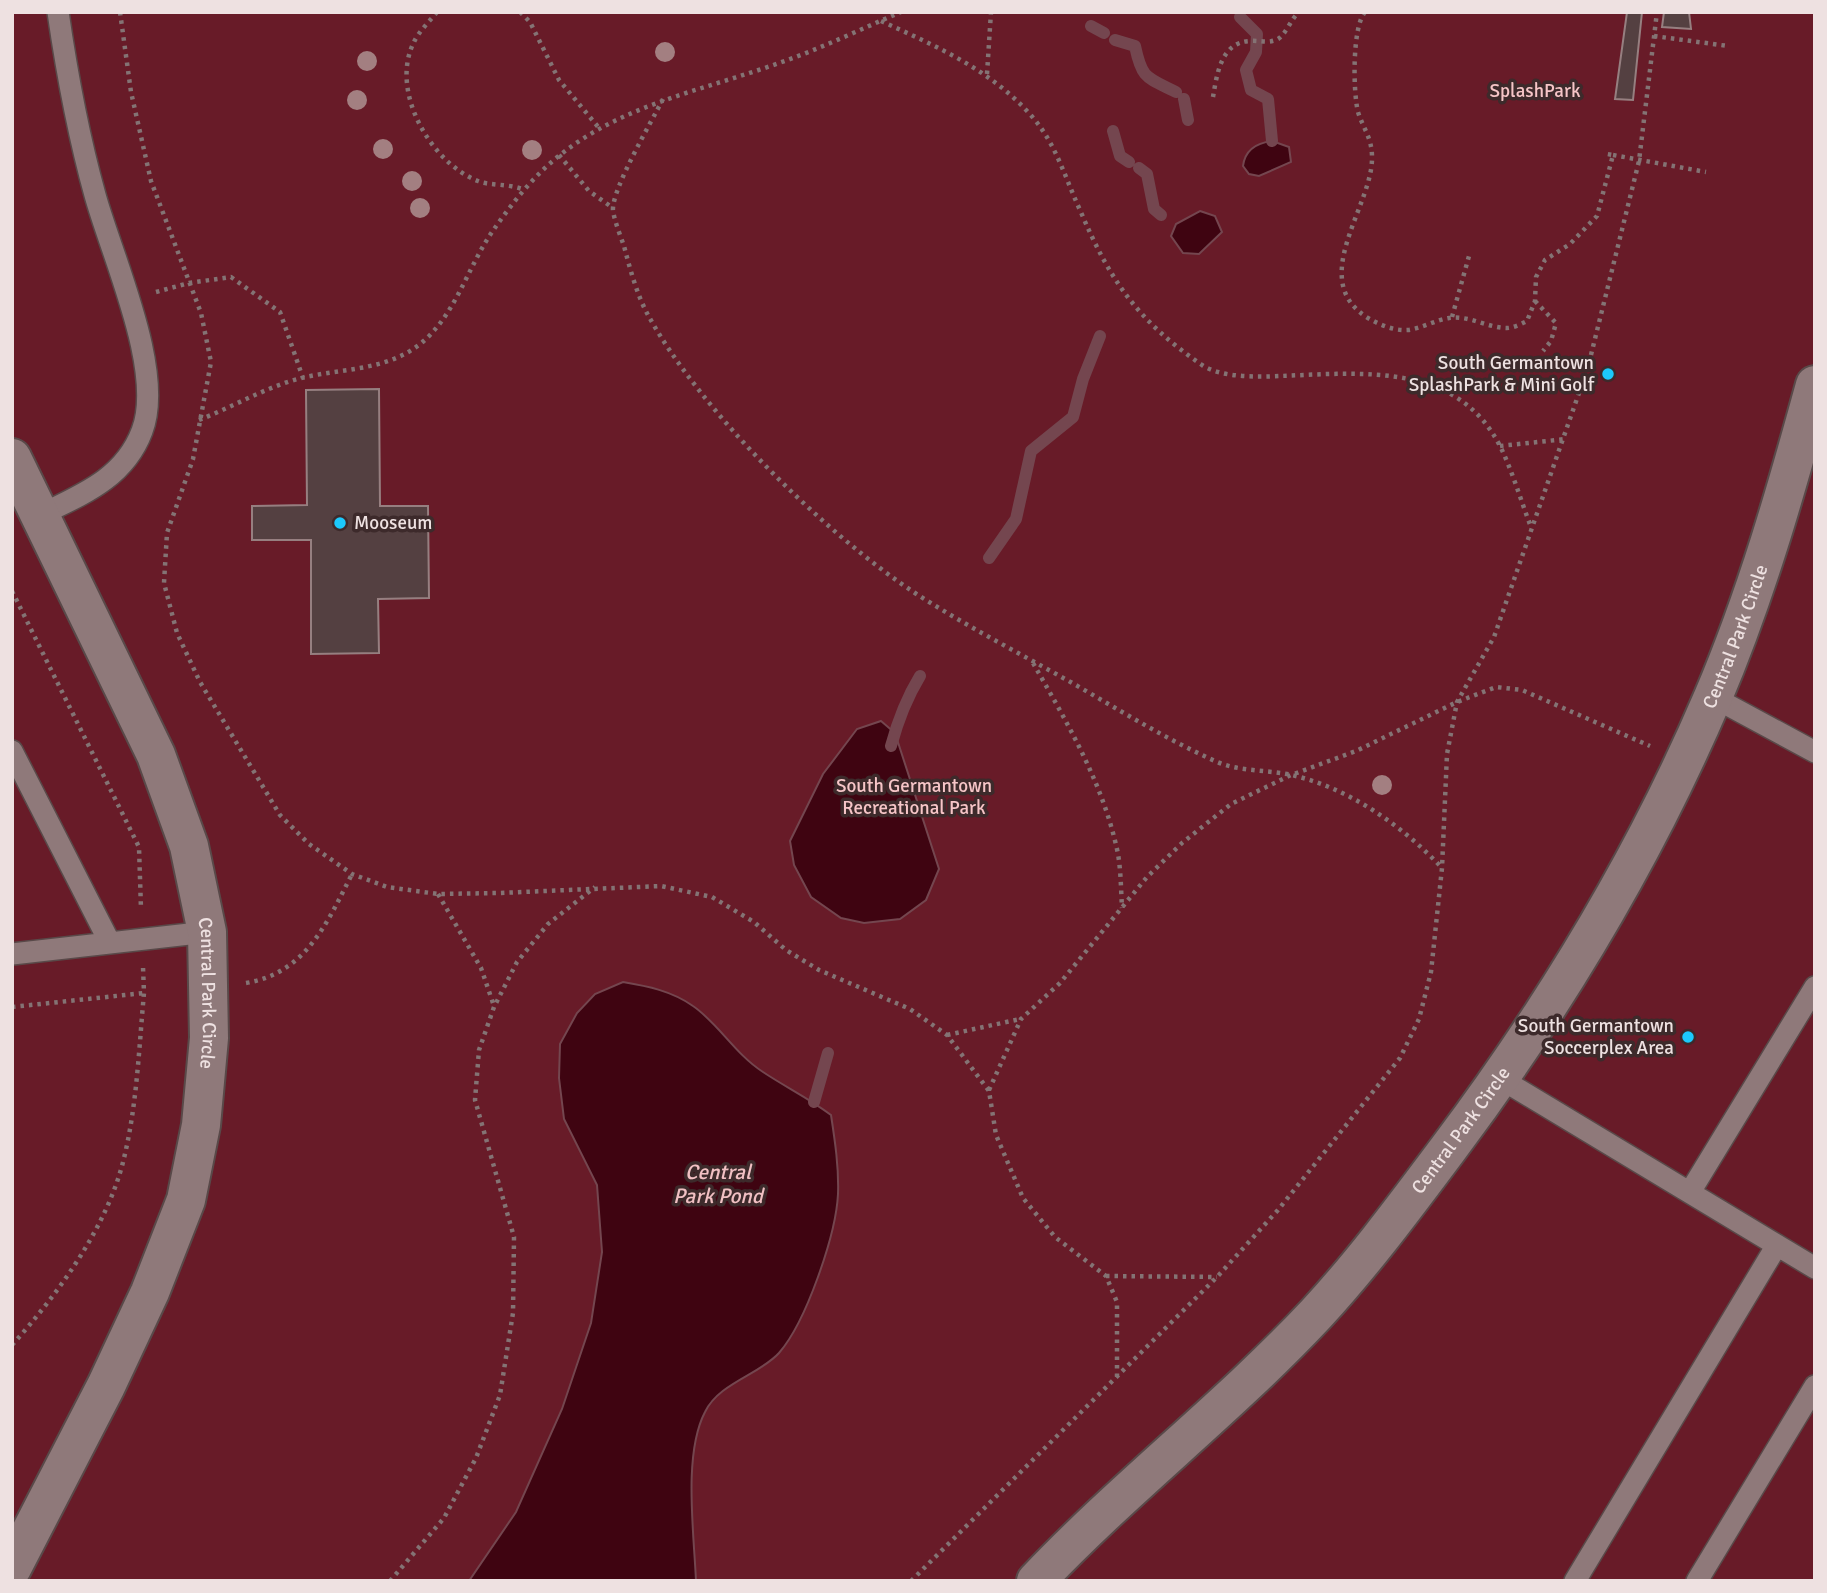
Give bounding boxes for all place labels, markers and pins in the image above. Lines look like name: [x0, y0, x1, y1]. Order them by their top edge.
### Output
place label: South Germantown SplashPark & Mini Golf: [1409, 351, 1596, 397]
marker: South Germantown SplashPark & Mini Golf: [1600, 366, 1616, 382]
place label: Mooseum: [354, 511, 432, 535]
marker: Mooseum: [332, 515, 348, 531]
place label: South Germantown Soccerplex Area: [1518, 1014, 1674, 1060]
marker: South Germantown Soccerplex Area: [1680, 1029, 1696, 1045]

